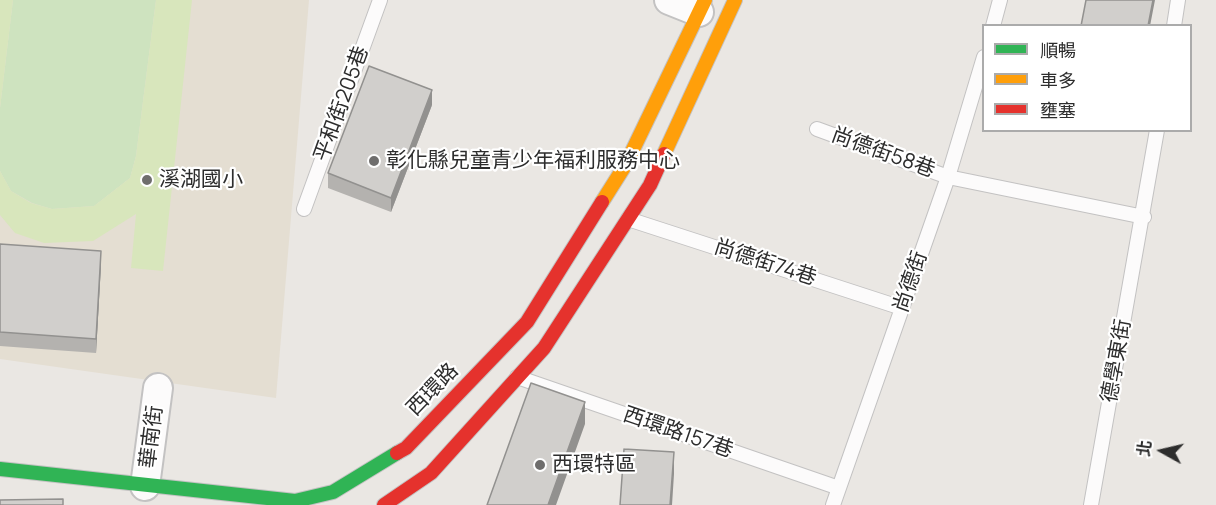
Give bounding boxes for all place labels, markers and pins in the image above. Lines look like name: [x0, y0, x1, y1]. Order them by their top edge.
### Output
place label: 彰化縣兒童青少年福利服務中心: [386, 148, 680, 174]
marker: 彰化縣兒童青少年福利服務中心: [367, 154, 381, 168]
place label: 溪湖國小: [159, 167, 243, 193]
marker: 溪湖國小: [140, 173, 154, 187]
place label: 西環特區: [552, 452, 636, 478]
marker: 西環特區: [533, 458, 547, 472]

